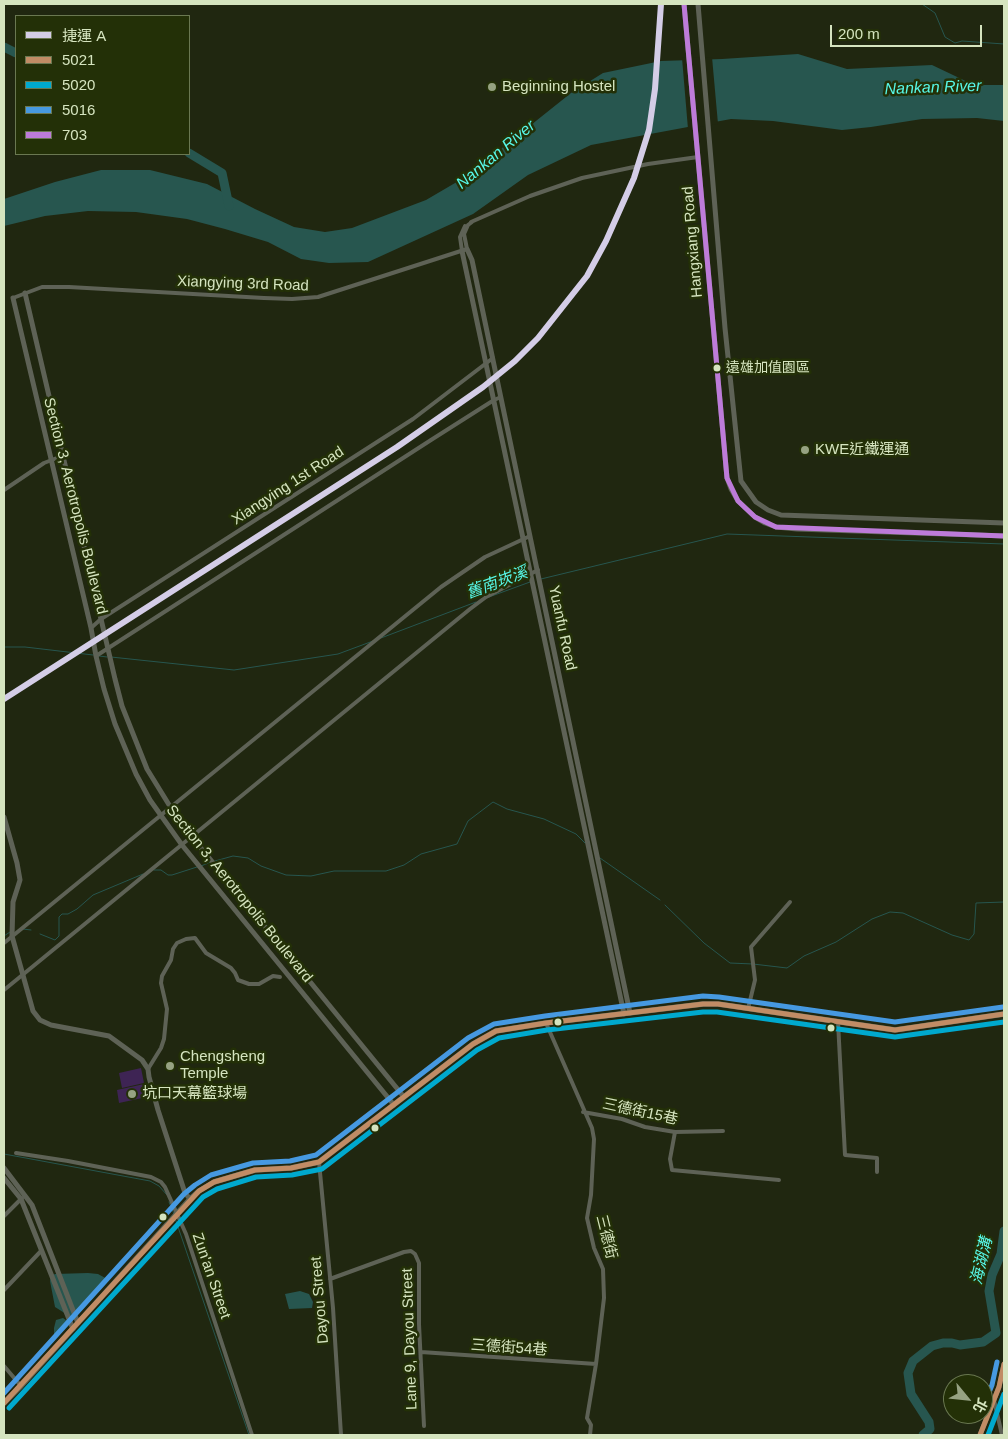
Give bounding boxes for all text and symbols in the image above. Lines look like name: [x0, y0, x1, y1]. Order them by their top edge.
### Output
legend: [15, 15, 190, 155]
scale bar: [833, 15, 986, 47]
text: 200 m: [838, 25, 880, 42]
text: 捷運 A: [62, 27, 106, 44]
text: 5021: [62, 51, 95, 68]
text: 5020: [62, 76, 95, 93]
water label: Nankan River: [884, 77, 982, 99]
place label: Beginning Hostel: [502, 78, 615, 96]
marker: Beginning Hostel: [486, 81, 498, 93]
text: 5016: [62, 101, 95, 118]
water label: Nankan River: [453, 116, 539, 194]
text: 703: [62, 126, 87, 143]
street label: Hangxiang Road: [679, 186, 707, 298]
street label: Xiangying 3rd Road: [177, 273, 309, 295]
place label: 遠雄加值園區: [726, 360, 810, 376]
marker: 遠雄加值園區: [712, 363, 722, 373]
street label: Section 3, Aerotropolis Boulevard: [39, 396, 111, 616]
place label: KWE近鐵運通: [815, 441, 909, 459]
street label: Xiangying 1st Road: [229, 443, 347, 529]
marker: KWE近鐵運通: [799, 444, 811, 456]
water label: 舊南崁溪: [464, 563, 530, 603]
street label: Yuanfu Road: [544, 584, 580, 672]
street label: Section 3, Aerotropolis Boulevard: [162, 802, 316, 986]
unlabelled marker: [553, 1017, 563, 1027]
unlabelled marker: [826, 1023, 836, 1033]
place label: Chengsheng Temple: [180, 1048, 265, 1083]
marker: Chengsheng Temple: [164, 1060, 176, 1072]
place label: 坑口天幕籃球場: [142, 1085, 247, 1103]
marker: 坑口天幕籃球場: [126, 1088, 138, 1100]
street label: 三德街15巷: [601, 1095, 679, 1129]
unlabelled marker: [370, 1123, 380, 1133]
unlabelled marker: [158, 1212, 168, 1222]
street label: 三德街: [592, 1213, 620, 1261]
street label: Zun'an Street: [188, 1231, 234, 1321]
water label: 海湖溝: [967, 1235, 997, 1287]
street label: Dayou Street: [307, 1256, 333, 1344]
street label: Lane 9, Dayou Street: [399, 1268, 421, 1410]
street label: 三德街54巷: [470, 1336, 548, 1360]
north arrow: [943, 1374, 993, 1424]
text: 北: [970, 1396, 991, 1416]

